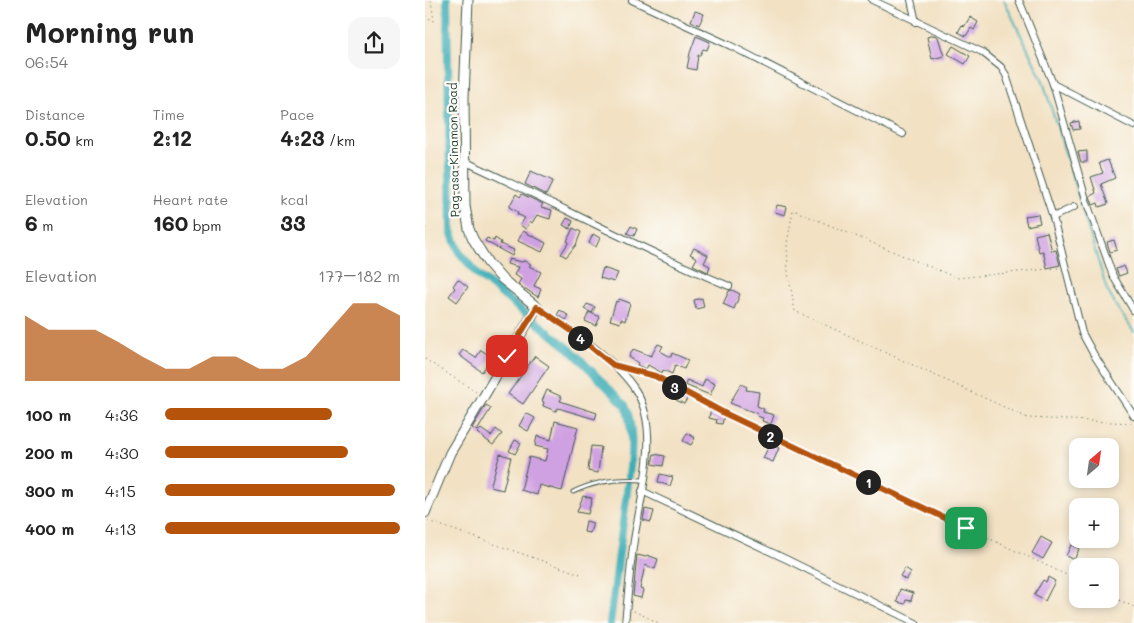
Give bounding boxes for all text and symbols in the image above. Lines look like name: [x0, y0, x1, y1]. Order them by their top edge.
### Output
text: Morning run: [25, 14, 194, 50]
button: share: [348, 17, 400, 69]
text: 06:54: [25, 51, 68, 72]
street label: Pag-asa-Kinamon Road: [444, 82, 462, 218]
text: Distance: [25, 105, 85, 124]
text: Time: [153, 105, 185, 124]
text: Pace: [280, 105, 315, 124]
text: 0.50: [25, 124, 71, 151]
text: 2:12: [153, 124, 192, 151]
text: 4:23: [280, 124, 325, 151]
text: km: [71, 131, 94, 150]
text: /km: [325, 131, 355, 150]
text: Elevation: [25, 190, 88, 209]
text: Heart rate: [153, 190, 228, 209]
text: kcal: [280, 190, 308, 209]
text: 6: [25, 209, 38, 236]
text: 160: [153, 209, 188, 236]
text: 33: [280, 209, 306, 236]
text: m: [38, 216, 53, 235]
text: bpm: [188, 216, 221, 235]
text: Elevation: [25, 265, 97, 286]
text: 177–182 m: [318, 265, 400, 286]
pin: 4: [567, 326, 593, 350]
text: 4: [576, 329, 585, 348]
pin: [486, 335, 528, 377]
icon: check: [493, 342, 521, 370]
pin: 3: [661, 374, 687, 400]
text: 3: [670, 378, 679, 397]
text: 100 m: [25, 404, 71, 425]
text: 4:36: [105, 404, 138, 425]
pin: 2: [757, 424, 783, 448]
text: 2: [767, 427, 774, 446]
north arrow: [1069, 438, 1119, 488]
map controls: [1069, 438, 1119, 608]
text: 200 m: [25, 442, 73, 463]
text: 4:30: [105, 442, 139, 463]
pin: 1: [855, 470, 881, 494]
text: 1: [865, 473, 872, 492]
text: 300 m: [25, 480, 74, 501]
text: 4:15: [105, 480, 136, 501]
button: +: [1069, 498, 1119, 548]
pin: [945, 507, 987, 549]
icon: arrive: [952, 514, 980, 542]
text: 400 m: [25, 518, 74, 539]
text: 4:13: [105, 518, 136, 539]
button: −: [1069, 558, 1119, 608]

